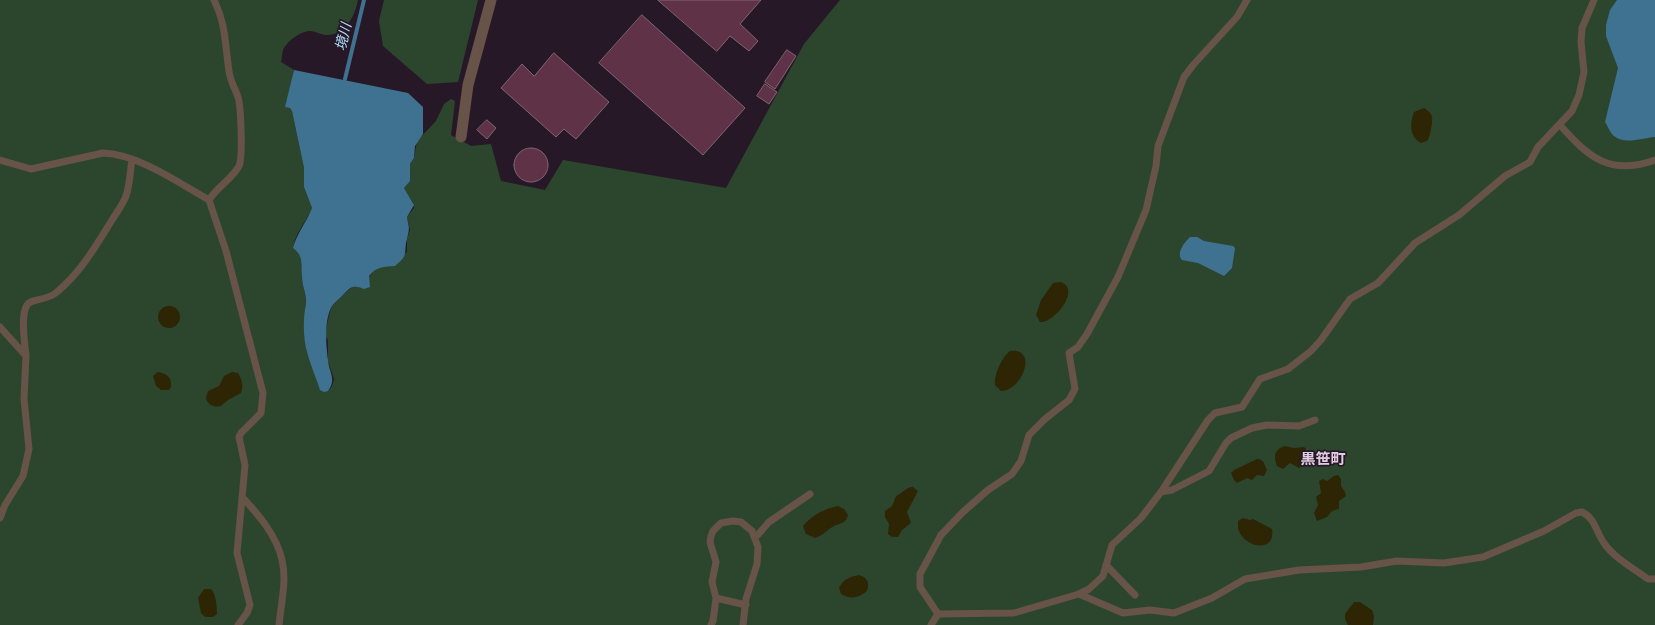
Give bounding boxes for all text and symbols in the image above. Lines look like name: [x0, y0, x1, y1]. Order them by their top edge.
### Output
water label: 境川: [333, 21, 355, 53]
district label: 黒笹町: [1301, 451, 1345, 469]

